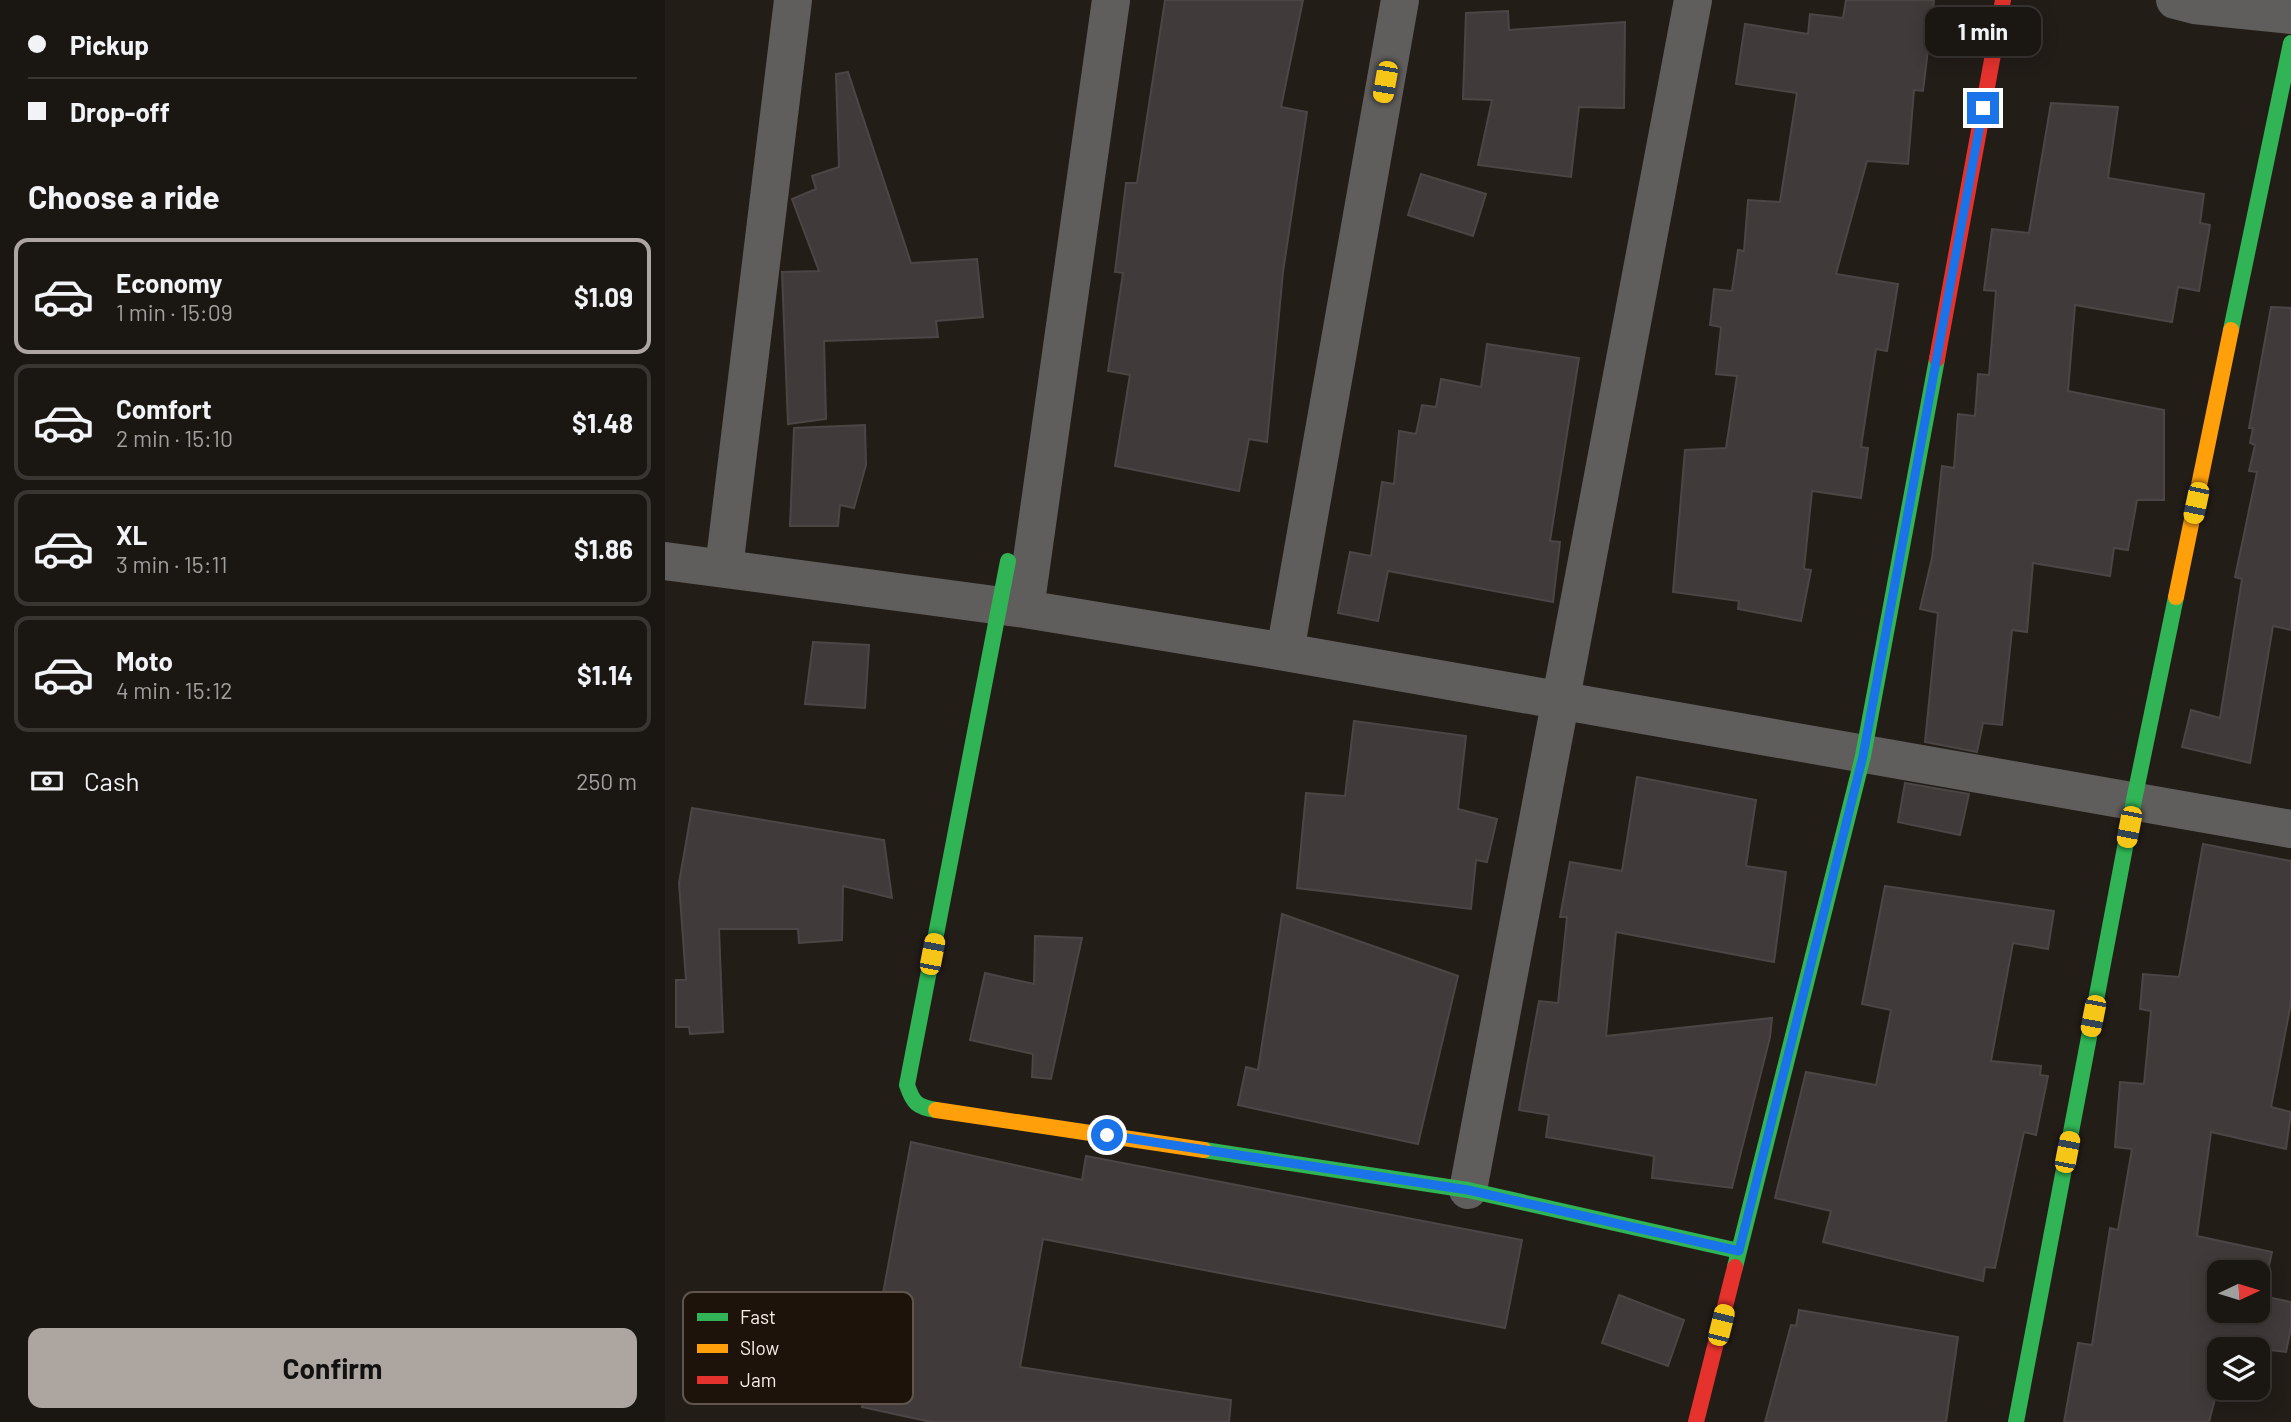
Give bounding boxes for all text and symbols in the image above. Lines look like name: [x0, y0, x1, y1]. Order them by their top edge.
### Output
callout: 1 min: [1925, 7, 2041, 56]
text: 1 min: [1958, 17, 2008, 45]
text: Pickup: [70, 29, 149, 60]
car: [1372, 59, 1399, 105]
route end: [1967, 92, 1999, 124]
text: Drop-off: [70, 96, 170, 127]
text: Choose a ride: [28, 177, 220, 215]
icon: car: [32, 265, 95, 328]
text: Economy: [116, 267, 222, 298]
text: $1.09: [574, 281, 633, 312]
text: 1 min · 15:09: [116, 298, 233, 326]
icon: car: [32, 391, 95, 454]
text: Comfort: [116, 393, 212, 424]
text: $1.48: [572, 407, 633, 438]
text: 2 min · 15:10: [116, 424, 233, 452]
car: [2182, 480, 2211, 526]
icon: car: [32, 517, 95, 580]
text: XL: [116, 519, 147, 550]
text: $1.86: [574, 533, 633, 564]
text: 3 min · 15:11: [116, 550, 228, 578]
icon: car: [32, 643, 95, 706]
text: Moto: [116, 645, 173, 676]
text: $1.14: [577, 659, 633, 690]
text: 4 min · 15:12: [116, 676, 233, 704]
icon: cash: [28, 762, 66, 800]
text: Cash: [84, 765, 139, 796]
text: 250 m: [576, 767, 637, 795]
car: [2115, 804, 2144, 850]
car: [918, 931, 947, 977]
car: [2079, 993, 2108, 1039]
route start: [1091, 1119, 1123, 1151]
car: [2053, 1129, 2082, 1175]
north arrow: [2207, 1260, 2270, 1323]
map controls: [2207, 1260, 2270, 1400]
legend: [683, 1292, 913, 1404]
car: [1706, 1302, 1737, 1348]
text: Fast: [740, 1305, 776, 1328]
button: Confirm: [28, 1328, 637, 1408]
text: Slow: [740, 1336, 779, 1359]
button: layers: [2207, 1337, 2270, 1400]
text: Jam: [740, 1368, 776, 1391]

